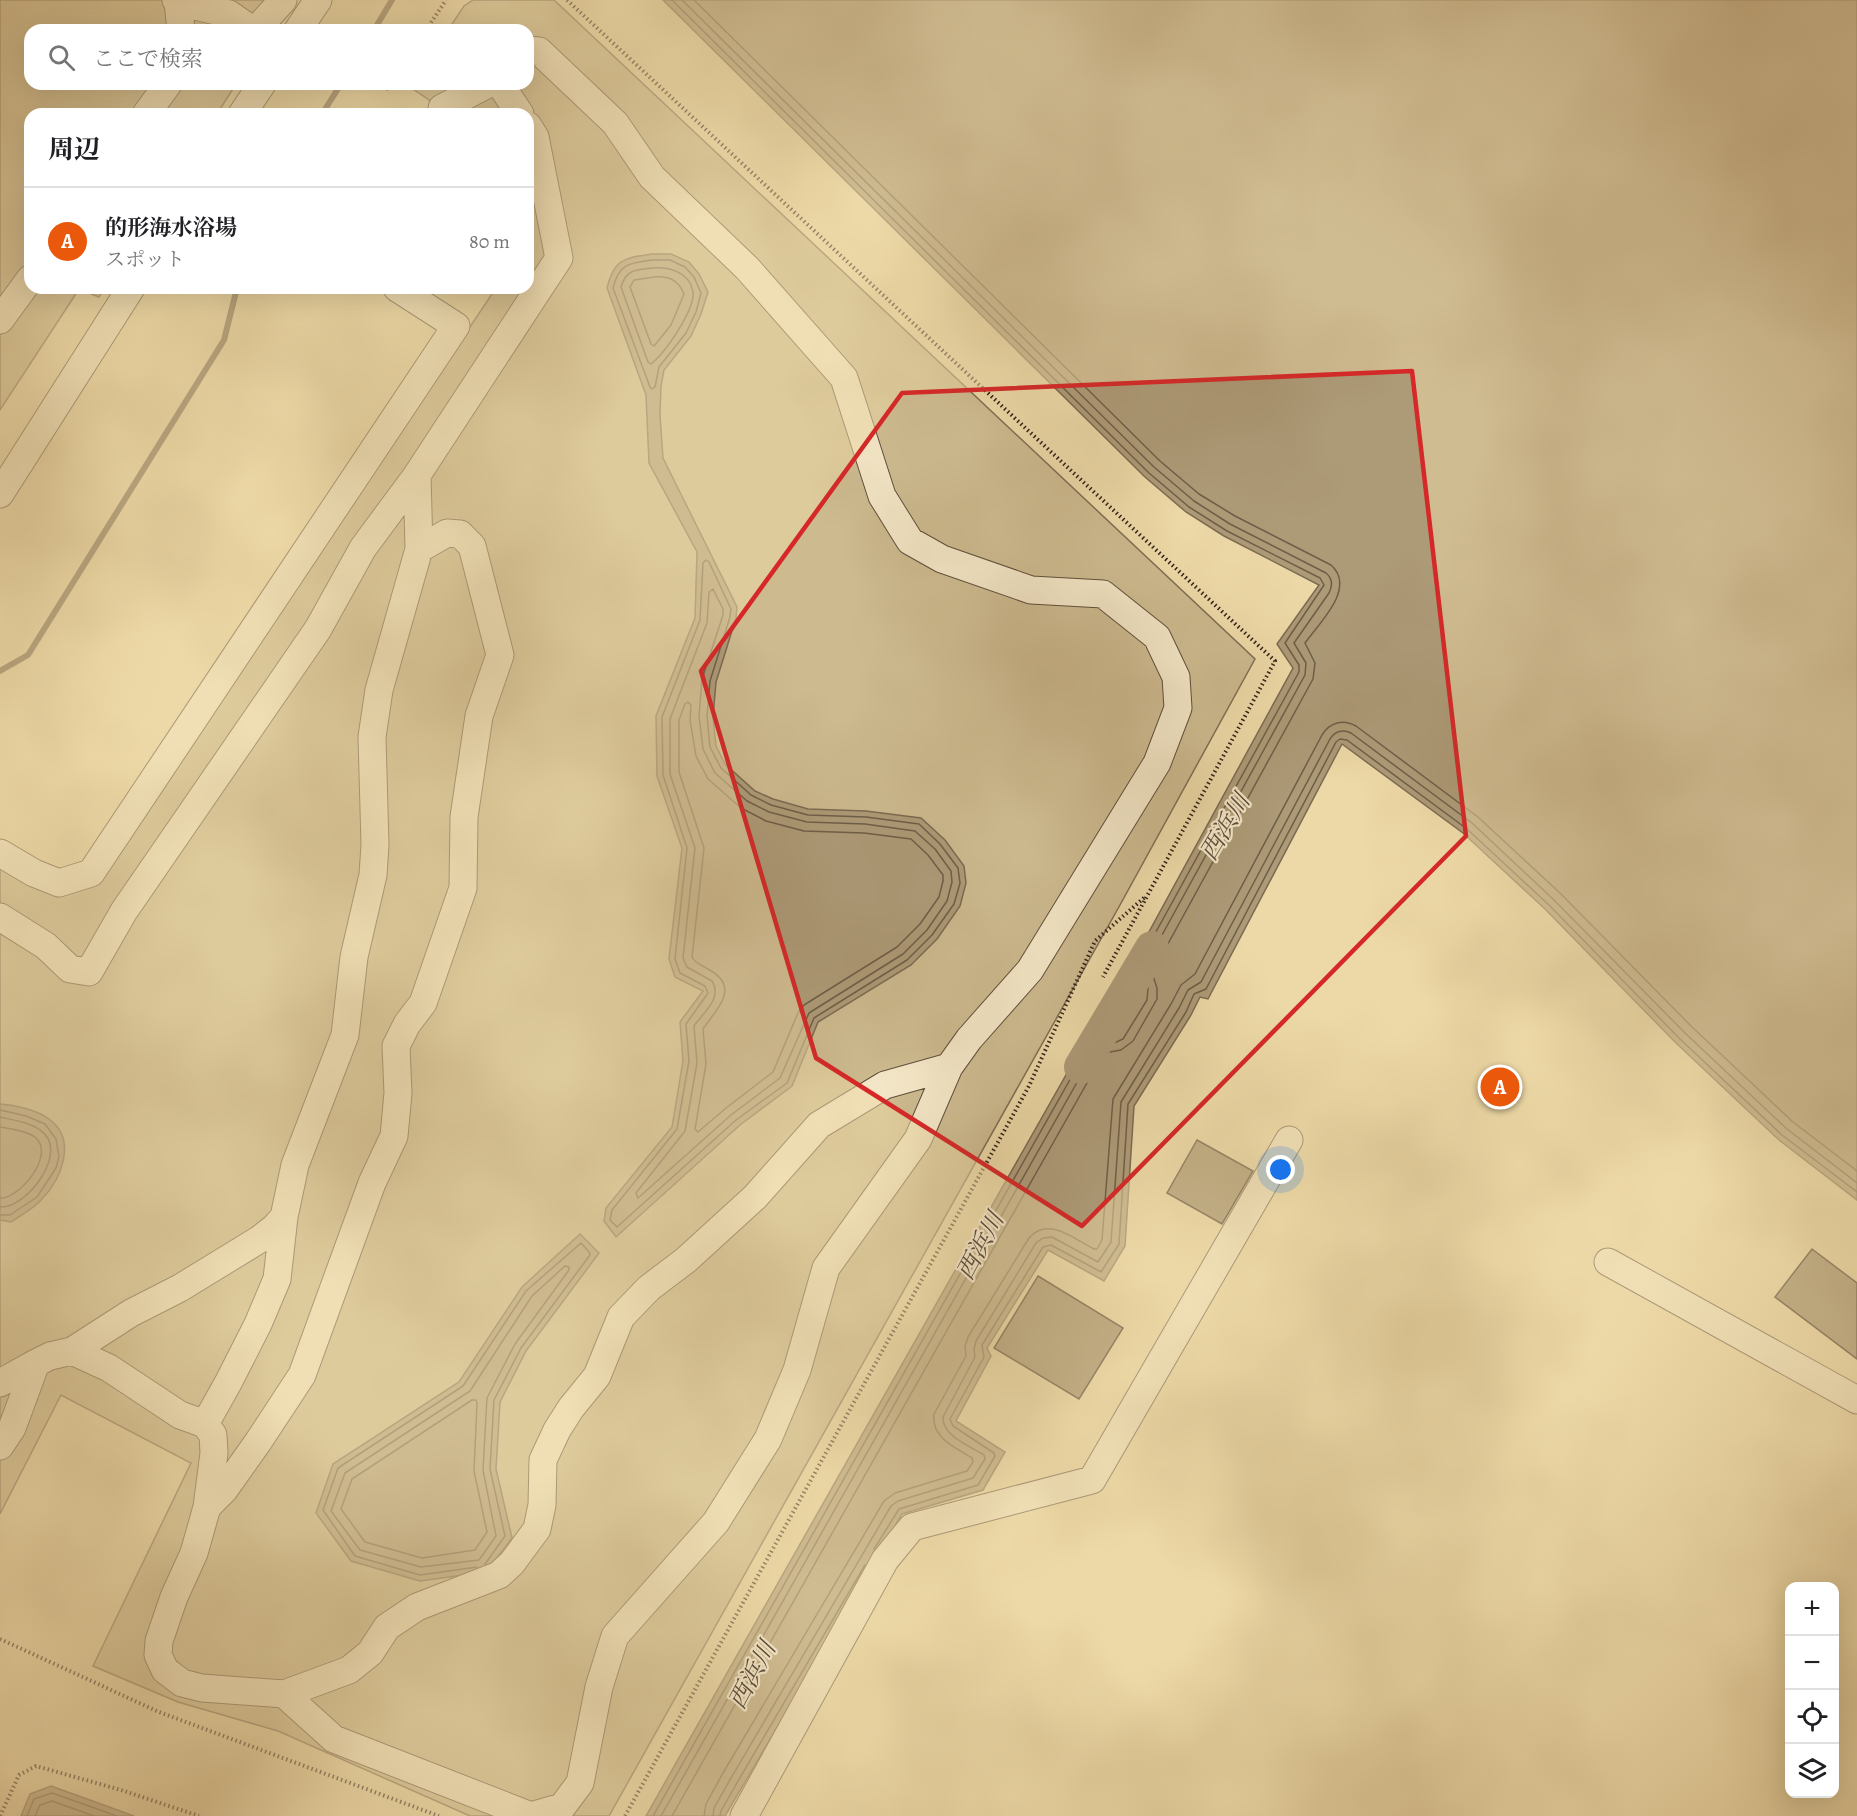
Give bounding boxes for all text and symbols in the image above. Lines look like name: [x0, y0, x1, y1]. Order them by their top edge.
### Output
search box: [24, 24, 534, 90]
icon: search: [45, 41, 78, 74]
text: ここで検索: [93, 44, 203, 74]
text: 周辺: [48, 132, 100, 167]
text: 的形海水浴場: [105, 213, 237, 243]
text: A: [61, 228, 74, 255]
text: 80 m: [469, 228, 510, 255]
text: スポット: [105, 246, 185, 273]
water label: 西浜川: [1193, 785, 1259, 866]
pin: A: [1480, 1064, 1520, 1110]
your location: [1266, 1155, 1295, 1184]
water label: 西浜川: [949, 1204, 1012, 1285]
map controls: [1785, 1582, 1839, 1798]
button: +: [1785, 1582, 1839, 1636]
water label: 西浜川: [721, 1633, 784, 1714]
button: −: [1785, 1636, 1839, 1690]
button: locate: [1785, 1690, 1839, 1744]
button: layers: [1785, 1744, 1839, 1798]

